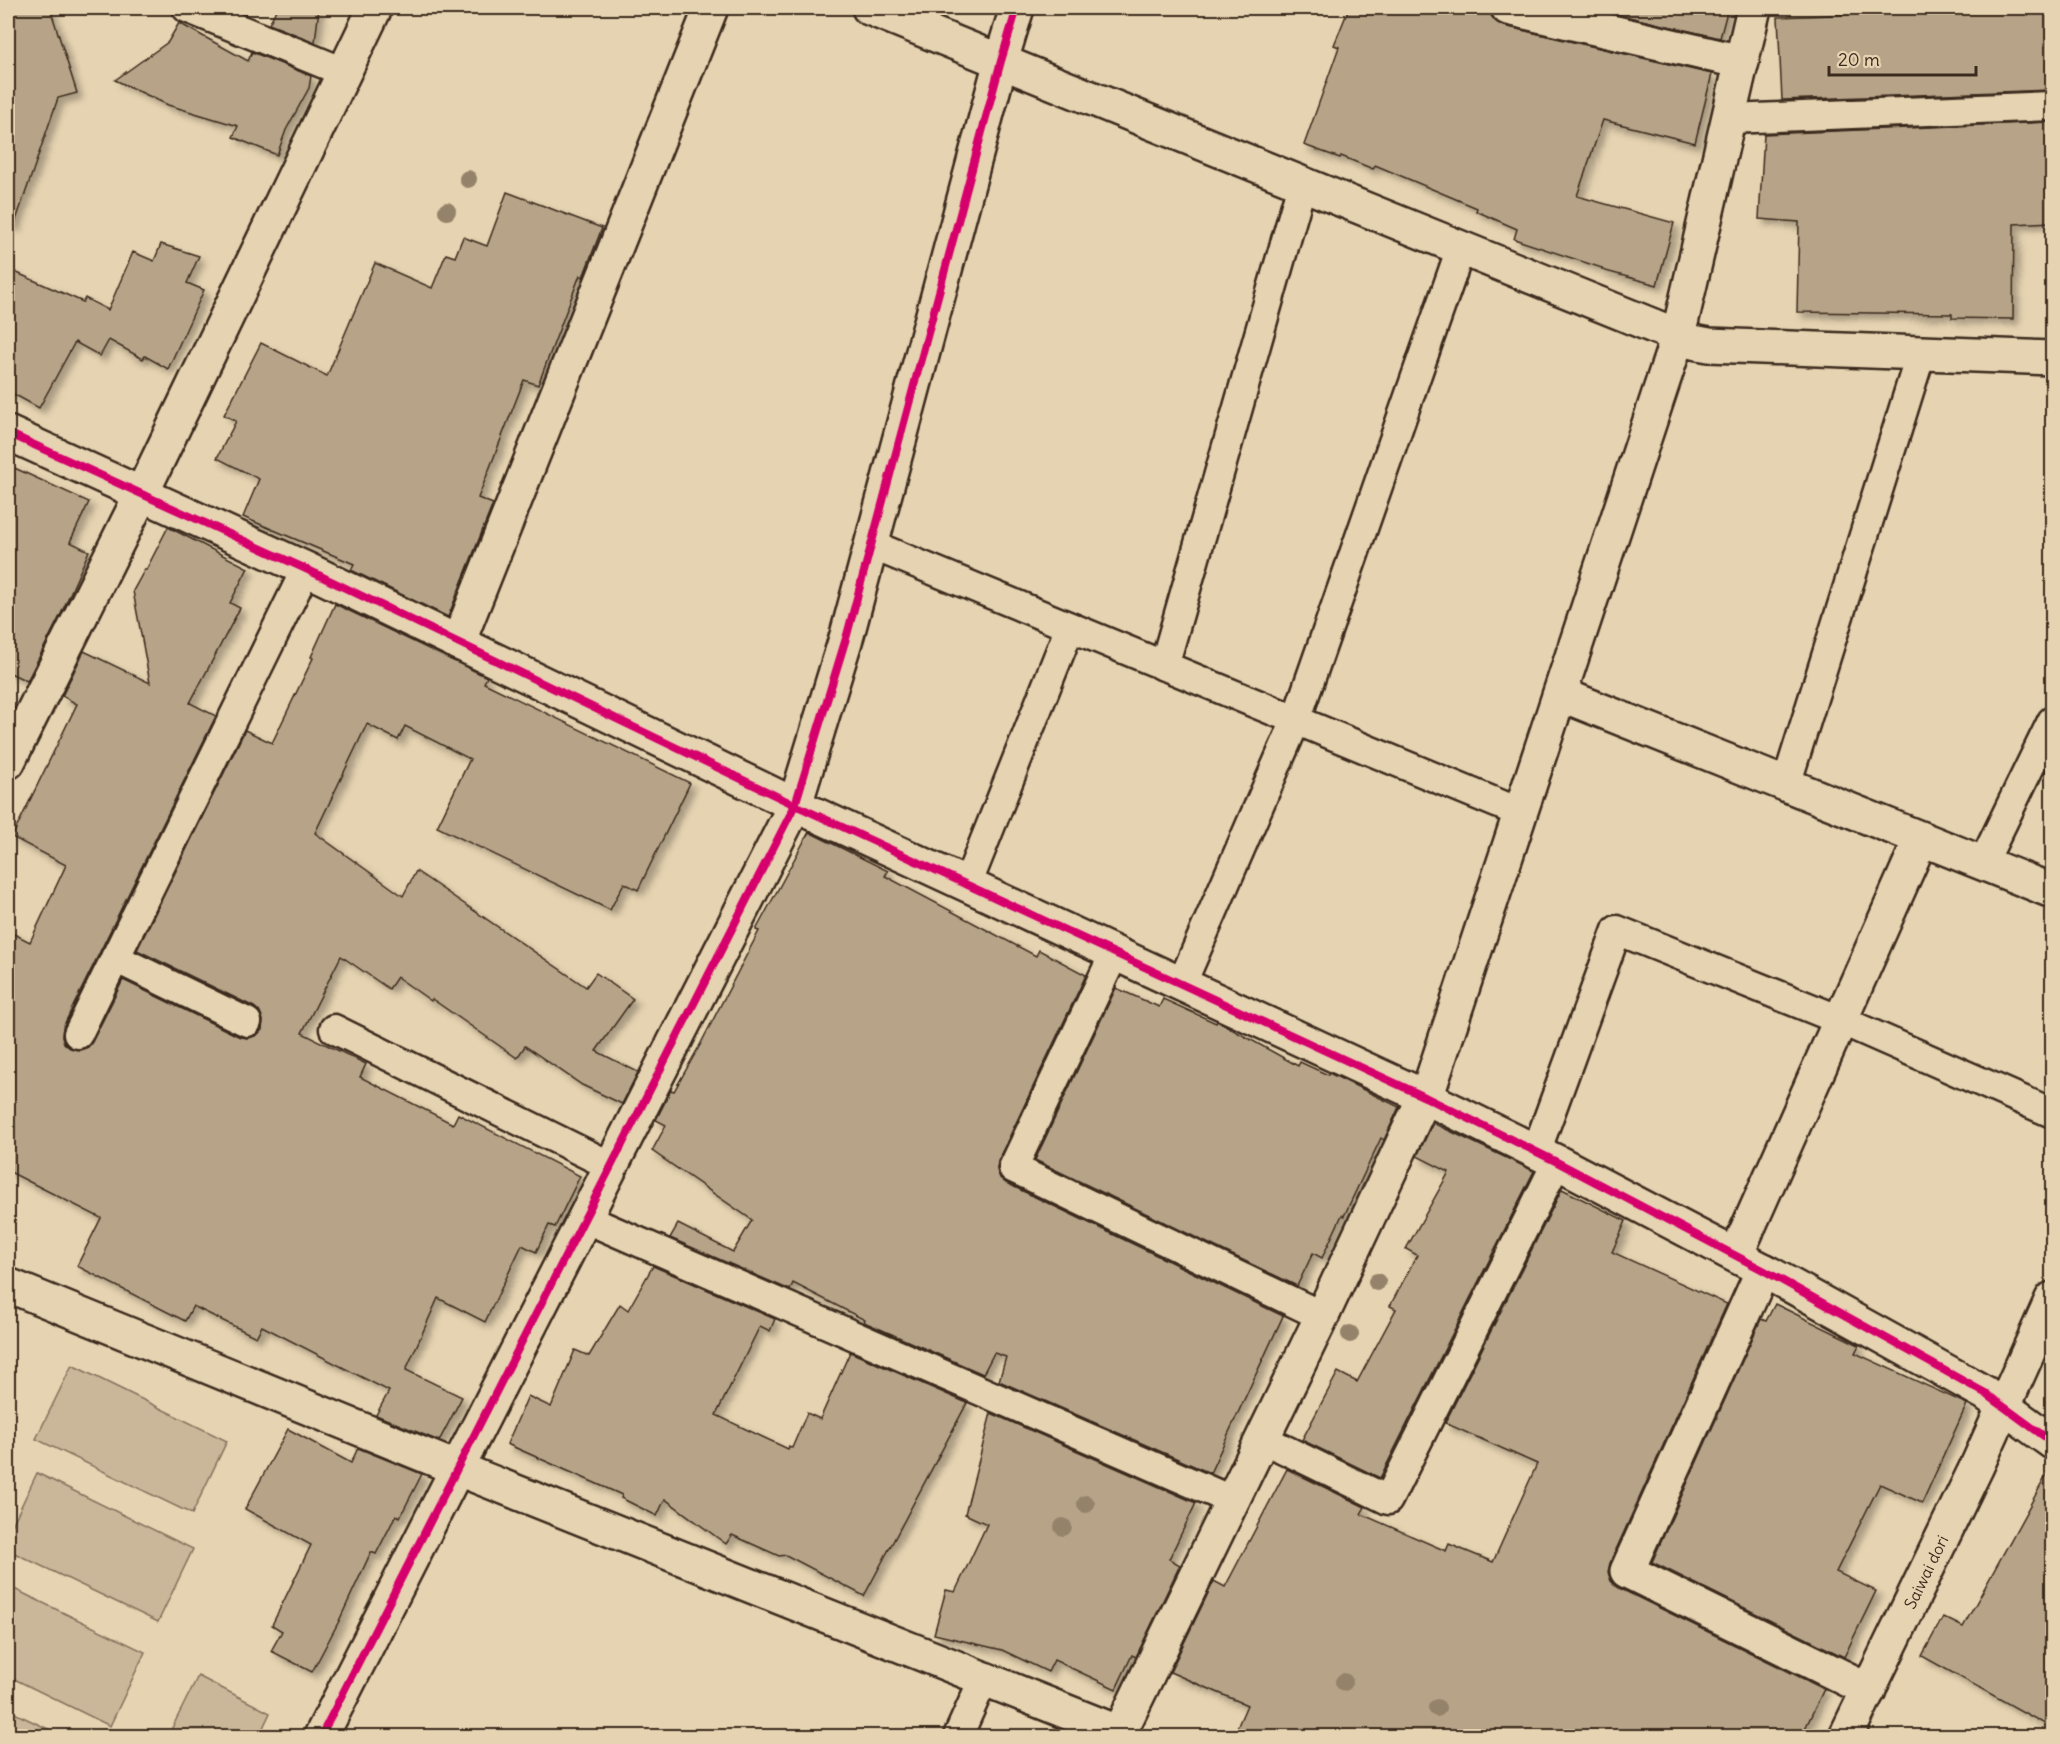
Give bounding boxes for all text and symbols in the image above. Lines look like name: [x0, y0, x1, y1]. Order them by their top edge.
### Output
scale bar: [1829, 39, 1976, 77]
text: 20 m: [1838, 48, 1880, 71]
street label: Saiwai dori: [1900, 1532, 1952, 1612]

